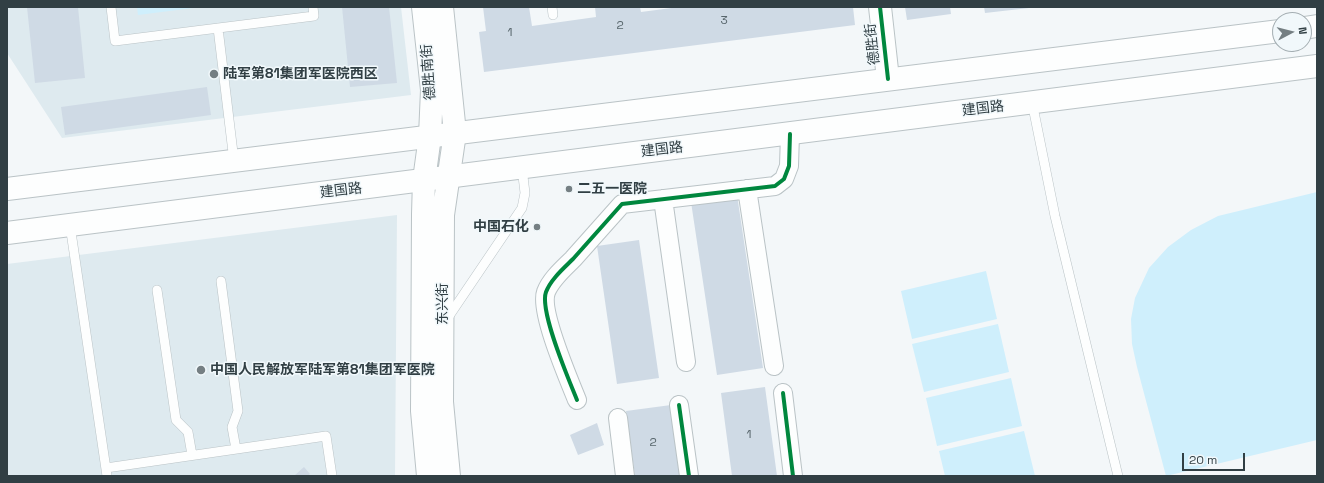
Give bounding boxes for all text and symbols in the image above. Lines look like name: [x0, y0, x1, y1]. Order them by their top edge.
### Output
north arrow: [1272, 12, 1312, 52]
house number: 3: [720, 14, 728, 28]
house number: 2: [616, 19, 624, 33]
street label: 德胜街: [862, 22, 884, 66]
house number: 1: [507, 26, 513, 40]
text: N: [1296, 26, 1310, 35]
street label: 德胜南街: [419, 43, 439, 101]
place label: 陆军第81集团军医院西区: [223, 66, 378, 82]
marker: 陆军第81集团军医院西区: [208, 68, 220, 80]
street label: 建国路: [961, 98, 1005, 120]
street label: 建国路: [640, 139, 684, 161]
street label: 建国路: [319, 180, 363, 202]
place label: 二五一医院: [577, 181, 647, 197]
marker: 二五一医院: [564, 184, 574, 194]
place label: 中国石化: [473, 219, 529, 235]
marker: 中国石化: [532, 222, 542, 232]
street label: 东兴街: [435, 283, 451, 325]
place label: 中国人民解放军陆军第81集团军医院: [210, 362, 435, 378]
marker: 中国人民解放军陆军第81集团军医院: [195, 364, 207, 376]
house number: 1: [746, 428, 752, 442]
house number: 2: [649, 436, 657, 450]
scale bar: [1184, 445, 1247, 471]
text: 20 m: [1189, 452, 1217, 468]

